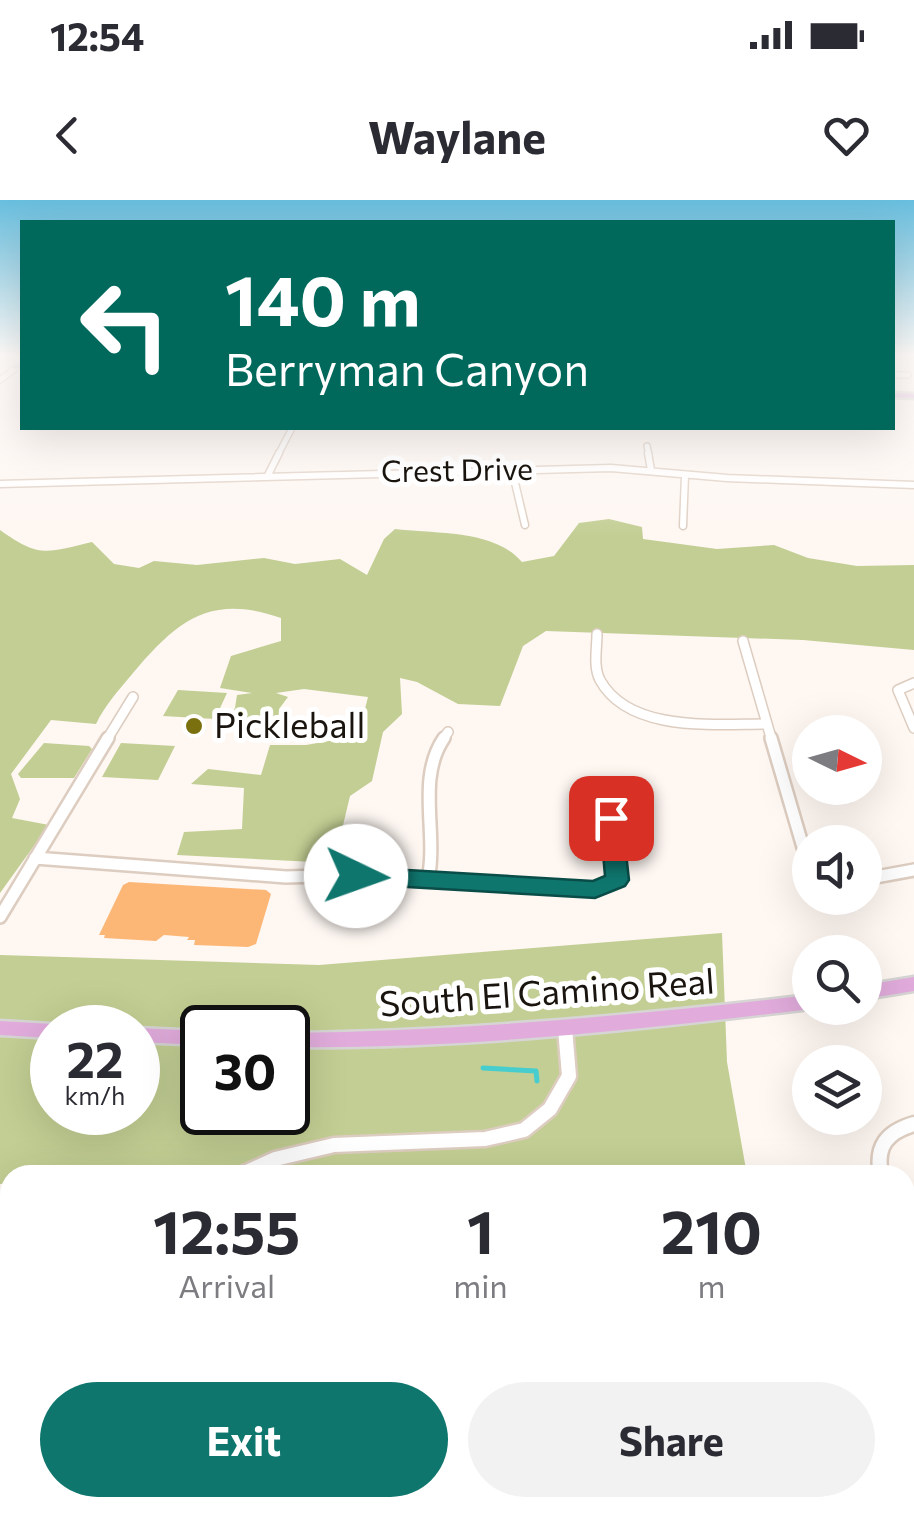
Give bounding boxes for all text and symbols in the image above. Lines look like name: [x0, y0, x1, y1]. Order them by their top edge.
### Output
text: 12:54: [50, 12, 144, 59]
icon: back: [40, 108, 95, 163]
text: Waylane: [368, 108, 546, 163]
icon: heart: [819, 108, 874, 163]
text: 140 m: [225, 255, 421, 340]
icon: left: [60, 260, 190, 390]
text: Berryman Canyon: [225, 340, 589, 395]
street label: Crest Drive: [381, 449, 533, 488]
place label: Pickleball: [214, 702, 365, 745]
marker: Pickleball: [183, 715, 205, 737]
north arrow: [792, 715, 882, 805]
map controls: [792, 715, 882, 1135]
pin: [569, 776, 654, 861]
icon: arrive: [584, 791, 639, 846]
position arrow: [304, 824, 408, 928]
button: sound: [792, 825, 882, 915]
button: search: [792, 935, 882, 1025]
street label: South El Camino Real: [378, 957, 716, 1024]
speed limit sign: 30: [180, 1005, 310, 1135]
text: 22: [67, 1027, 123, 1088]
button: layers: [792, 1045, 882, 1135]
text: km/h: [65, 1080, 125, 1110]
text: 12:55: [153, 1193, 300, 1266]
text: 1: [467, 1193, 494, 1266]
text: 210: [661, 1193, 762, 1266]
text: Arrival: [178, 1265, 275, 1305]
text: min: [453, 1265, 508, 1305]
text: m: [697, 1265, 725, 1305]
button: Exit: [40, 1382, 448, 1497]
button: Share: [468, 1382, 875, 1497]

